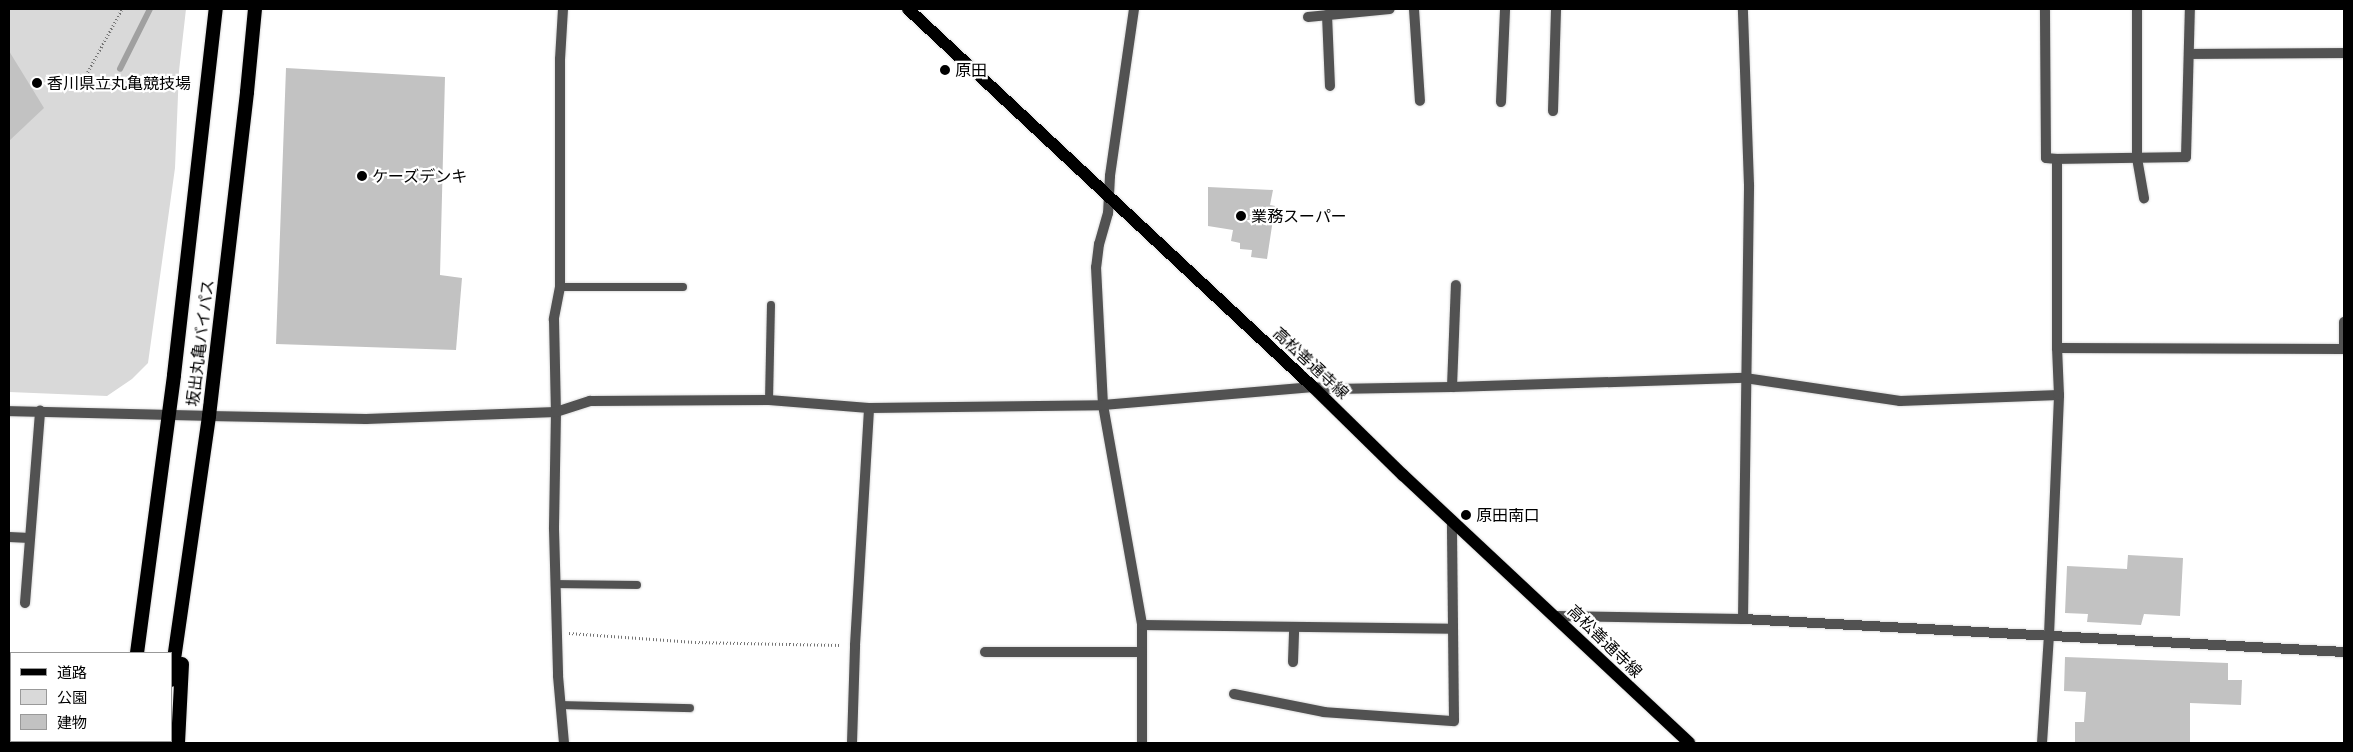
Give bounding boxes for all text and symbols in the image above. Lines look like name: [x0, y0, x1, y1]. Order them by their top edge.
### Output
place label: 原田: [955, 60, 987, 80]
marker: 原田: [939, 64, 951, 76]
place label: 香川県立丸亀競技場: [47, 73, 191, 93]
marker: 香川県立丸亀競技場: [31, 77, 43, 89]
place label: ケーズデンキ: [372, 166, 468, 186]
marker: ケーズデンキ: [356, 170, 368, 182]
place label: 業務スーパー: [1251, 206, 1347, 226]
marker: 業務スーパー: [1235, 210, 1247, 222]
street label: 坂出丸亀バイパス: [183, 278, 217, 408]
street label: 高松善通寺線: [1269, 323, 1353, 403]
place label: 原田南口: [1476, 505, 1540, 525]
marker: 原田南口: [1460, 509, 1472, 521]
street label: 高松善通寺線: [1564, 601, 1646, 681]
legend: [10, 652, 172, 742]
text: 道路: [57, 662, 87, 682]
text: 公園: [57, 687, 87, 707]
text: 建物: [57, 712, 87, 732]

